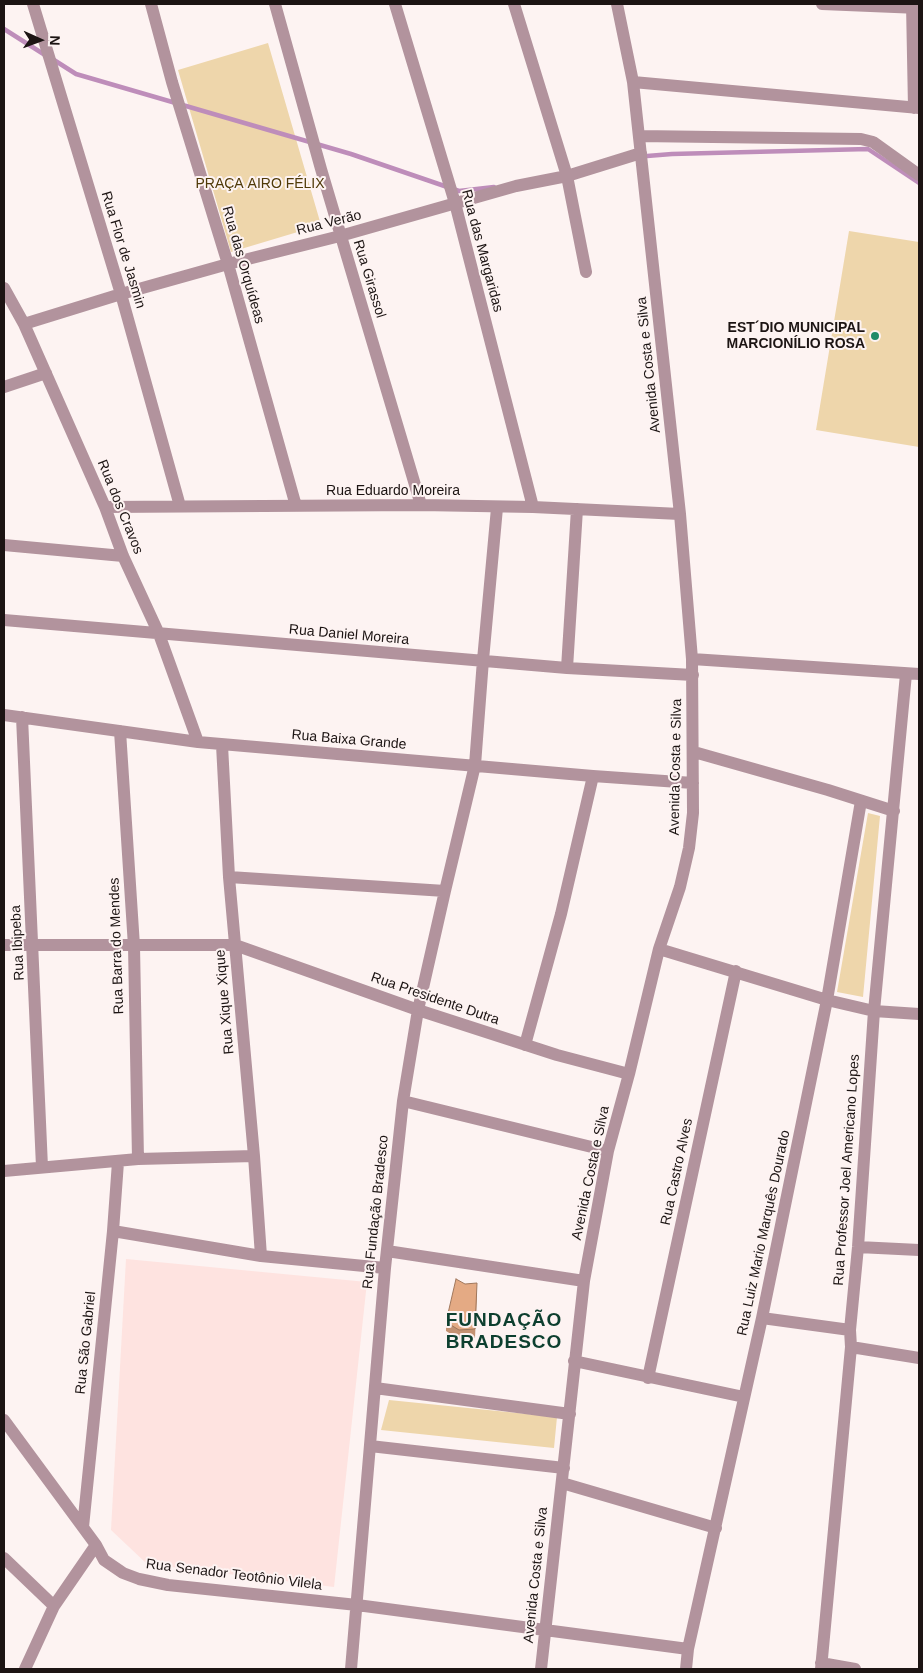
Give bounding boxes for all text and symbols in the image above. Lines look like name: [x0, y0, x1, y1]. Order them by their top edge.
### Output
north arrow: [15, 15, 65, 65]
text: N: [47, 35, 63, 46]
park label: PRAÇA AIRO FÉLIX: [195, 176, 325, 192]
street label: Rua das Margaridas: [458, 188, 506, 314]
street label: Rua Flor de Jasmin: [97, 190, 149, 310]
street label: Rua das Orquídeas: [218, 204, 268, 326]
street label: Rua Verão: [295, 207, 363, 239]
street label: Rua Girassol: [349, 238, 389, 320]
street label: Avenida Costa e Silva: [634, 296, 664, 434]
place label: EST´DIO MUNICIPAL MARCIONÍLIO ROSA: [727, 320, 865, 352]
marker: EST´DIO MUNICIPAL MARCIONÍLIO ROSA: [869, 330, 881, 342]
street label: Rua dos Cravos: [93, 457, 147, 557]
street label: Rua Eduardo Moreira: [326, 483, 460, 499]
street label: Rua Daniel Moreira: [288, 621, 410, 649]
street label: Avenida Costa e Silva: [666, 699, 686, 835]
street label: Rua Baixa Grande: [291, 727, 407, 753]
street label: Rua Barra do Mendes: [106, 877, 128, 1015]
street label: Rua Ibipeba: [8, 905, 28, 981]
street label: Rua Xique Xique: [212, 949, 238, 1055]
street label: Rua Presidente Dutra: [369, 969, 501, 1029]
street label: Rua Professor Joel Americano Lopes: [831, 1054, 863, 1286]
street label: Avenida Costa e Silva: [569, 1104, 613, 1242]
street label: Rua Castro Alves: [657, 1117, 697, 1227]
street label: Rua Luiz Mario Marquês Dourado: [734, 1128, 794, 1338]
street label: Rua Fundação Bradesco: [360, 1134, 392, 1290]
street label: Rua São Gabriel: [72, 1291, 100, 1395]
district label: FUNDAÇÃO BRADESCO: [445, 1310, 563, 1354]
street label: Avenida Costa e Silva: [521, 1506, 551, 1644]
street label: Rua Senador Teotônio Vilela: [145, 1556, 323, 1594]

